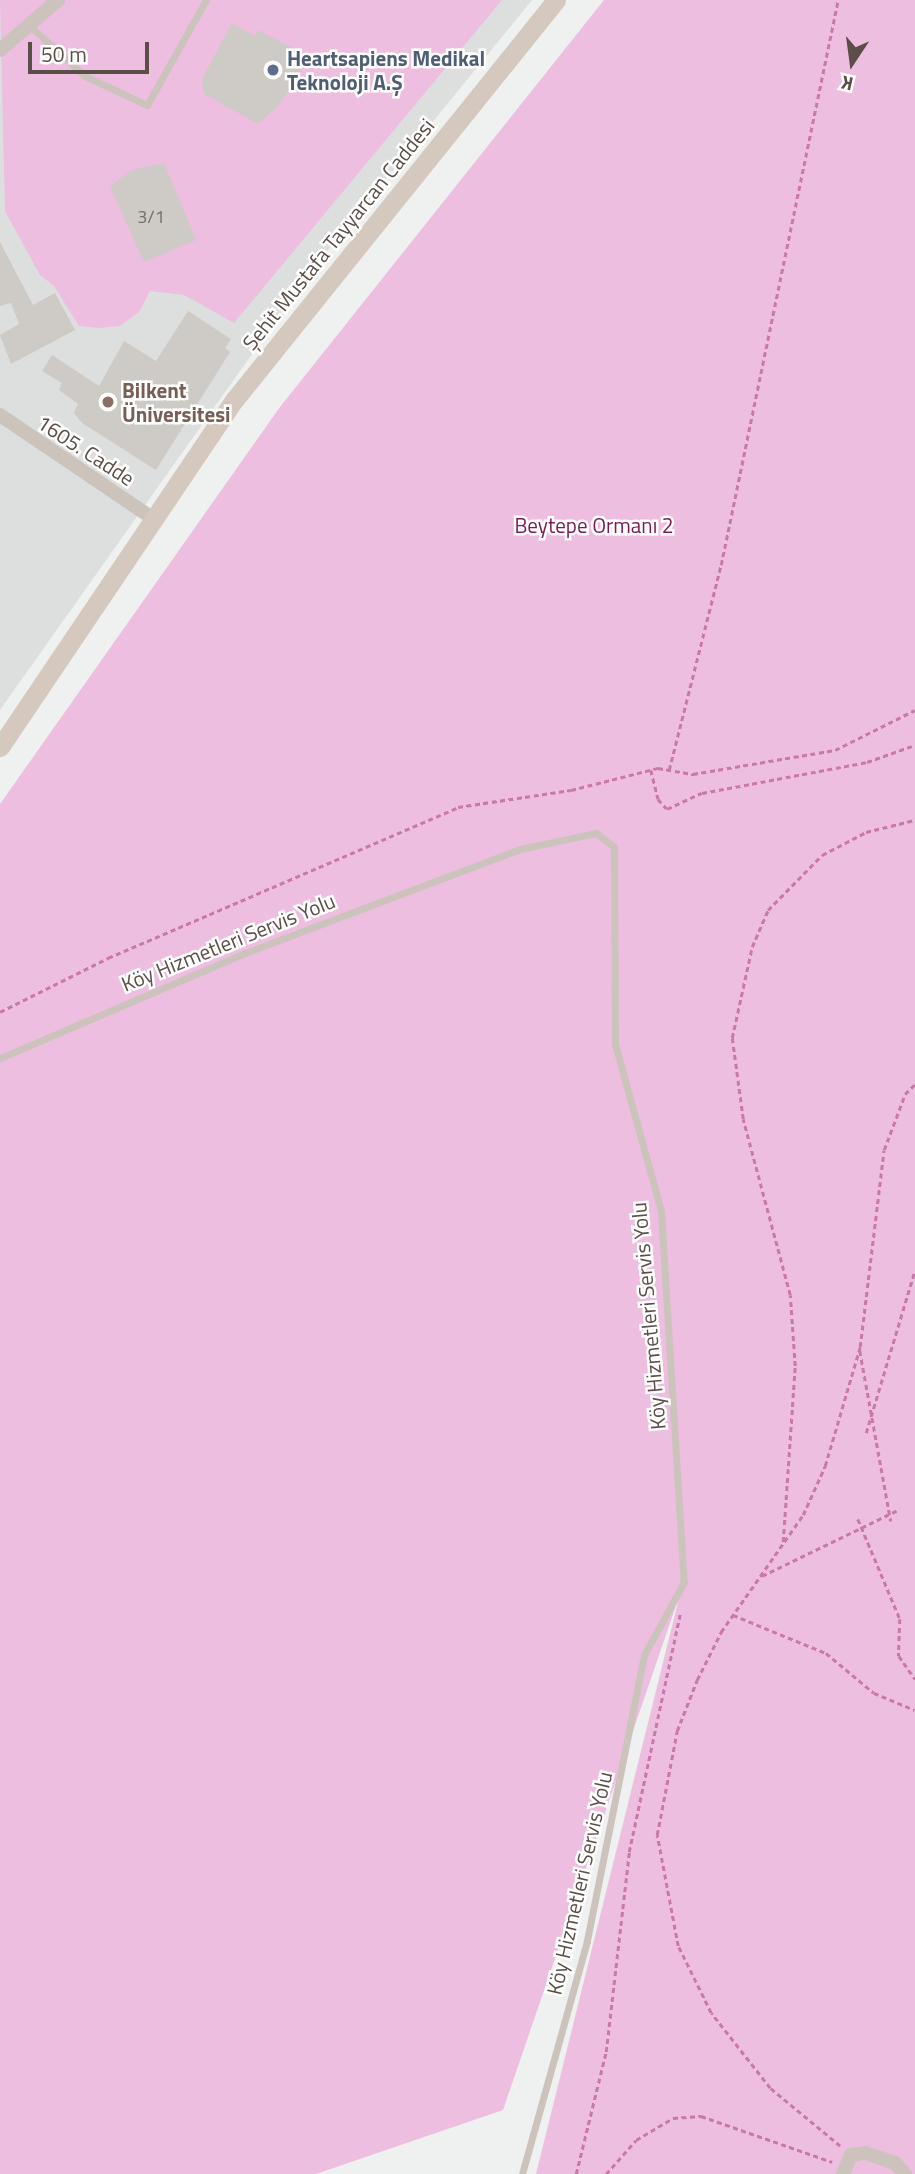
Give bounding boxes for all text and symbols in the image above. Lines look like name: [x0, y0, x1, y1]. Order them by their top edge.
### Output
scale bar: [32, 28, 152, 72]
north arrow: [817, 28, 887, 98]
text: 50 m: [41, 38, 87, 70]
place label: Heartsapiens Medikal Teknoloji A.Ş: [287, 45, 485, 95]
marker: Heartsapiens Medikal Teknoloji A.Ş: [265, 62, 281, 78]
text: K: [838, 69, 856, 99]
street label: Şehit Mustafa Tayyarcan Caddesi: [237, 113, 439, 355]
house number: 3/1: [137, 206, 165, 228]
place label: Bilkent Üniversitesi: [122, 377, 231, 427]
marker: Bilkent Üniversitesi: [100, 394, 116, 410]
street label: 1605. Cadde: [33, 409, 139, 491]
park label: Beytepe Ormanı 2: [514, 512, 674, 538]
street label: Köy Hizmetleri Servis Yolu: [117, 888, 339, 996]
street label: Köy Hizmetleri Servis Yolu: [626, 1201, 670, 1431]
street label: Köy Hizmetleri Servis Yolu: [541, 1769, 617, 1997]

